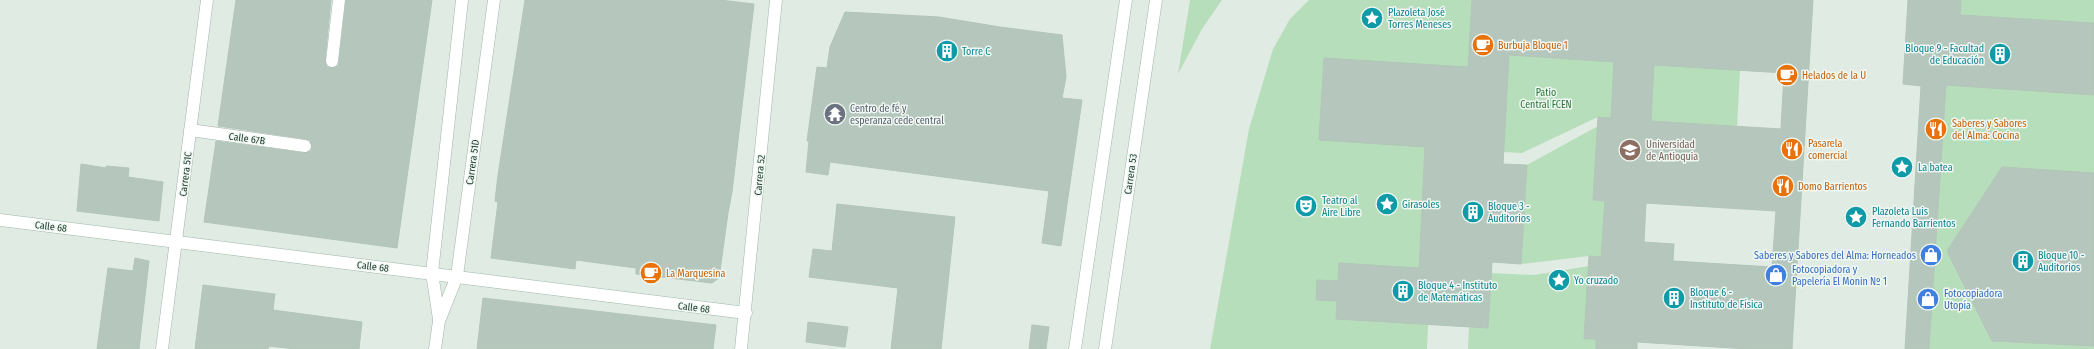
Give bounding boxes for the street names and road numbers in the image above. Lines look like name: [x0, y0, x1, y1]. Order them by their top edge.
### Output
street label: Calle 67B: [228, 131, 266, 148]
street label: Carrera 51D: [464, 138, 482, 186]
street label: Carrera 51C: [177, 151, 195, 197]
street label: Carrera 53: [1122, 153, 1140, 195]
street label: Carrera 52: [752, 154, 768, 196]
street label: Calle 68: [34, 219, 68, 235]
street label: Calle 68: [356, 259, 390, 275]
street label: Calle 68: [677, 300, 711, 316]

